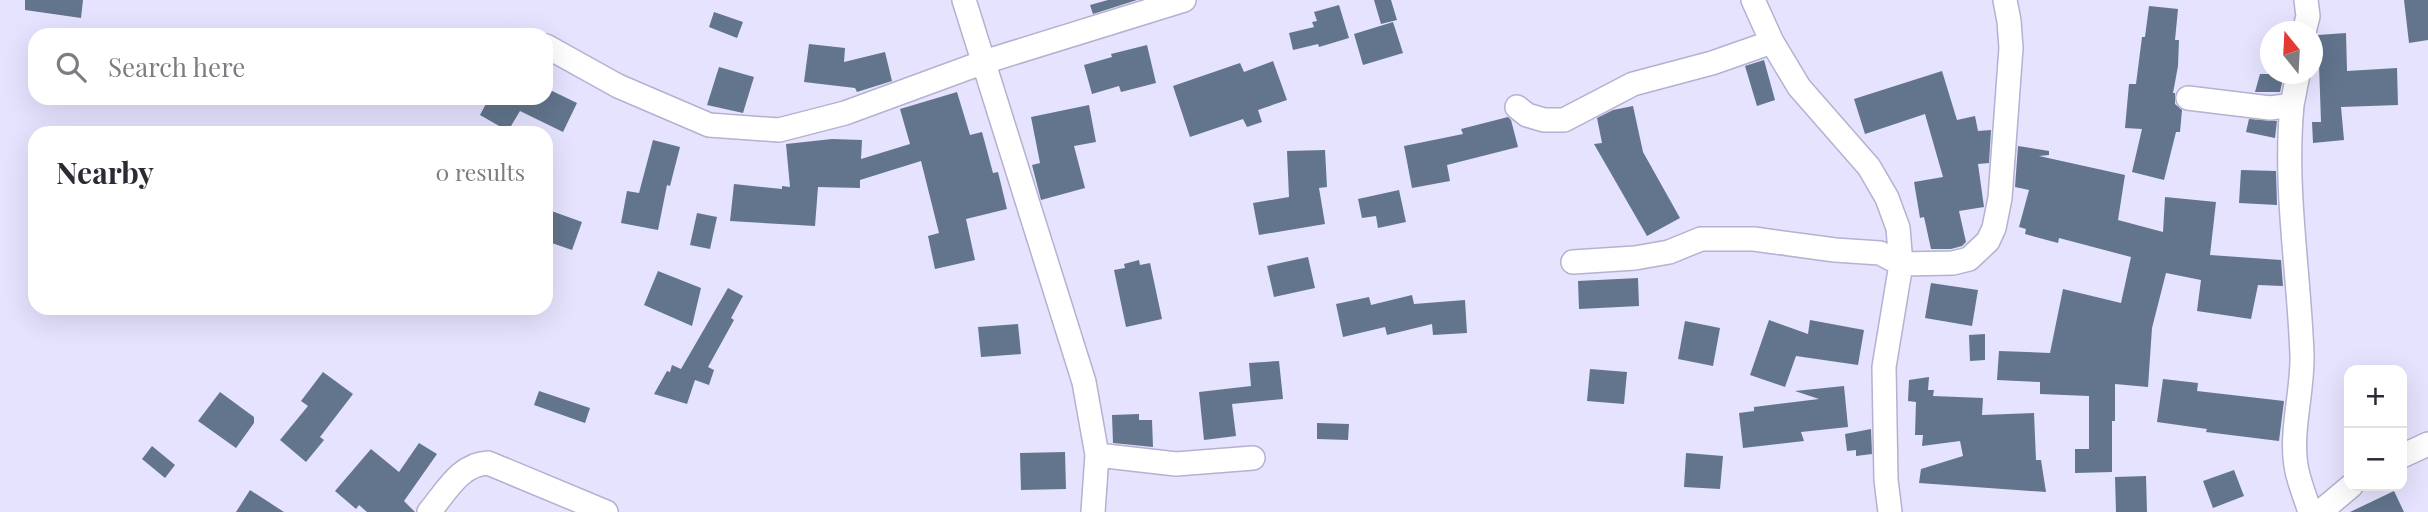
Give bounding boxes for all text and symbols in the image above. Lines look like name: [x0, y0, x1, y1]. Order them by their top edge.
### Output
north arrow: [2260, 21, 2323, 84]
search box: [28, 28, 553, 105]
icon: search: [52, 48, 90, 86]
text: Search here: [108, 49, 245, 84]
text: Nearby: [56, 152, 154, 192]
text: 0 results: [435, 156, 525, 187]
map controls: [2344, 365, 2407, 491]
button: +: [2344, 365, 2407, 428]
button: −: [2344, 428, 2407, 491]

